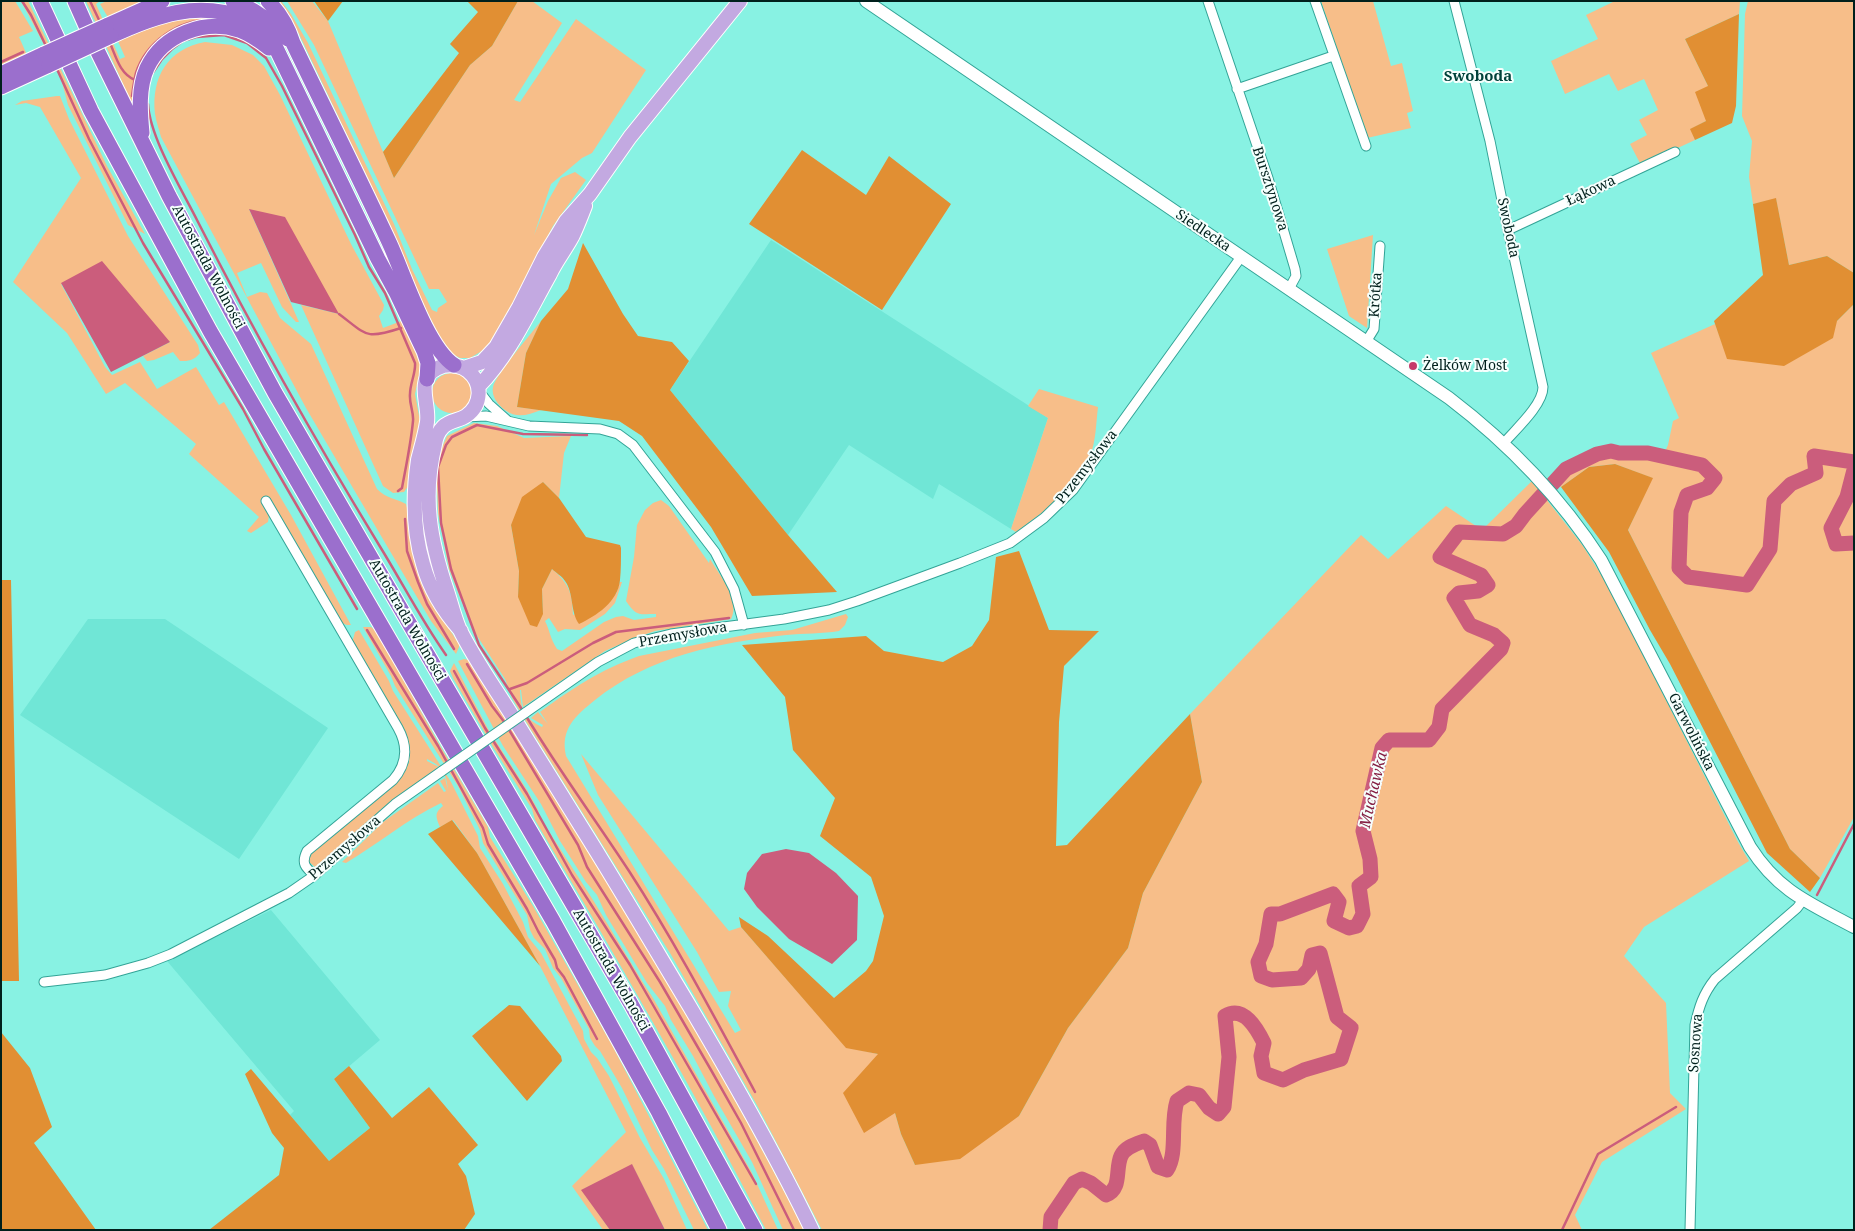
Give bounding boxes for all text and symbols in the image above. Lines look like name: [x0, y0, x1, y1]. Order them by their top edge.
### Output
district label: Swoboda: [1444, 68, 1512, 86]
street label: Bursztynowa: [1248, 145, 1292, 233]
street label: Łąkowa: [1564, 172, 1618, 210]
street label: Swoboda: [1493, 197, 1523, 259]
street label: Autostrada Wolności: [168, 202, 248, 332]
street label: Siedlecka: [1172, 206, 1234, 256]
street label: Krótka: [1366, 272, 1386, 318]
place label: Żelków Most: [1423, 358, 1507, 374]
marker: Żelków Most: [1407, 360, 1419, 372]
street label: Przemysłowa: [1053, 427, 1121, 507]
street label: Autostrada Wolności: [365, 556, 449, 684]
street label: Przemysłowa: [638, 619, 728, 651]
street label: Garwolińska: [1664, 690, 1718, 774]
water label: Muchawka: [1357, 750, 1391, 830]
street label: Przemysłowa: [306, 812, 384, 884]
street label: Autostrada Wolności: [569, 906, 653, 1034]
street label: Sosnowa: [1686, 1013, 1706, 1073]

